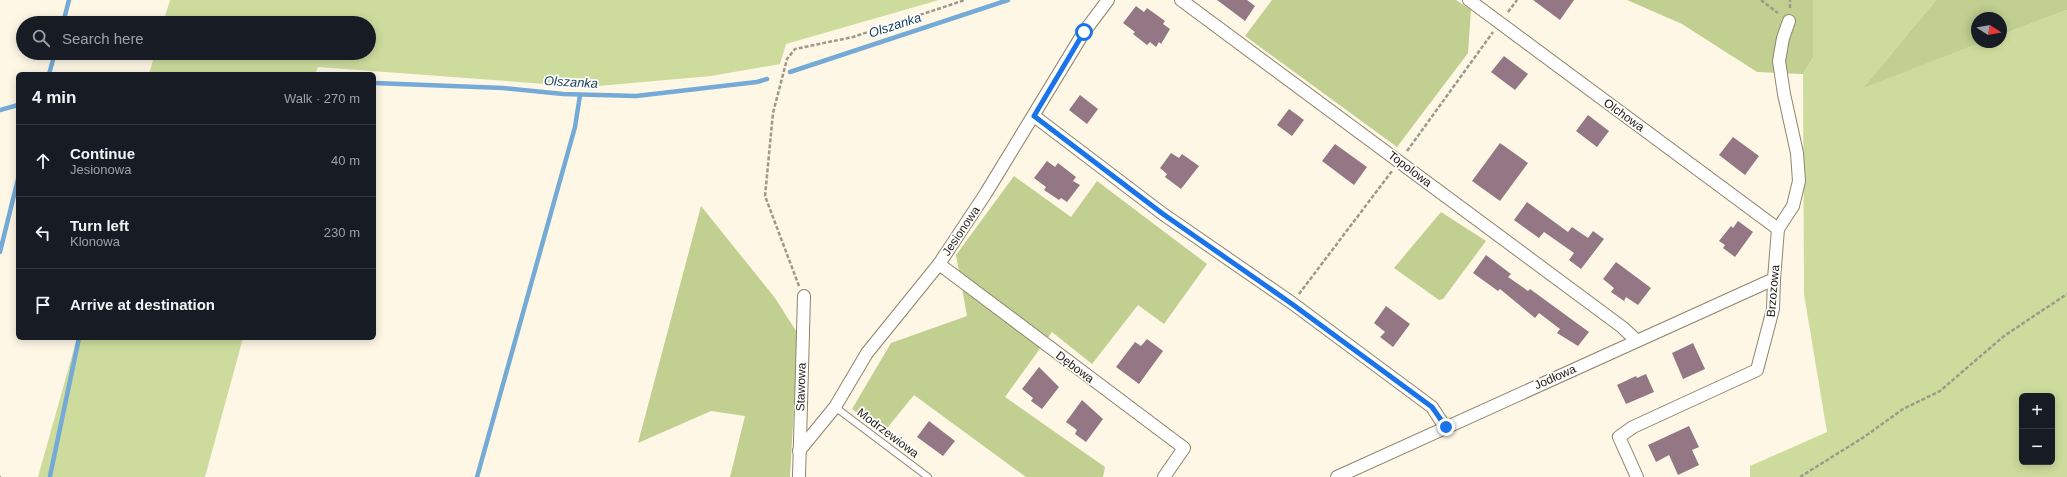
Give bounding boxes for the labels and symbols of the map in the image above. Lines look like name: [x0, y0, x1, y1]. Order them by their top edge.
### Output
water label: Olszanka: [867, 9, 923, 41]
north arrow: [1971, 12, 2007, 48]
route start: [1075, 23, 1093, 41]
water label: Olszanka: [544, 73, 598, 91]
street label: Olchowa: [1601, 96, 1647, 135]
street label: Topolowa: [1386, 148, 1435, 190]
street label: Jesionowa: [939, 203, 983, 258]
street label: Brzozowa: [1764, 264, 1782, 318]
street label: Dębowa: [1053, 348, 1097, 386]
street label: Stawowa: [793, 362, 809, 412]
street label: Jodłowa: [1532, 362, 1578, 392]
street label: Modrzewiowa: [854, 405, 922, 461]
route end: [1437, 418, 1455, 436]

